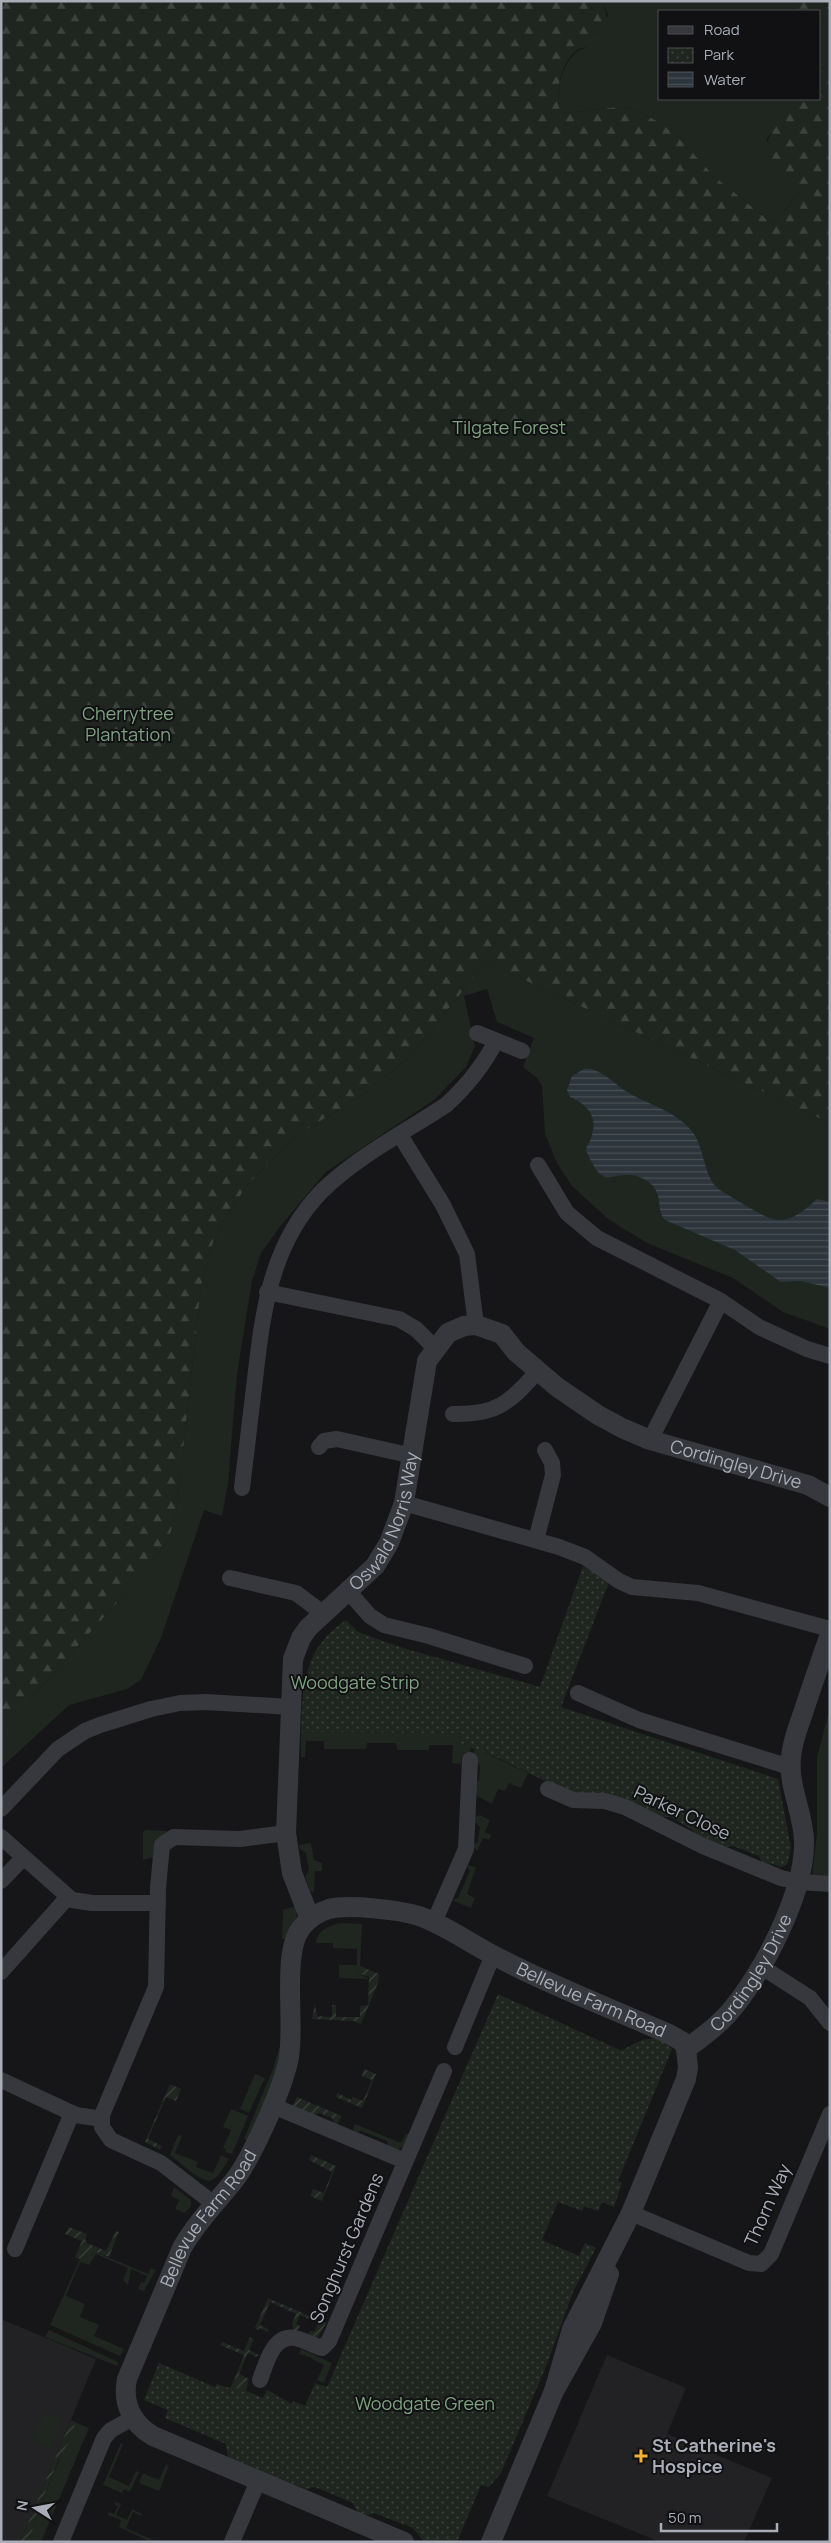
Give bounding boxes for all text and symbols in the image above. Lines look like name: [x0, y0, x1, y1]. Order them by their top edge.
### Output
legend: [658, 10, 821, 100]
text: Road: [704, 19, 740, 40]
text: Park: [704, 44, 734, 65]
text: Water: [704, 69, 746, 90]
park label: Tilgate Forest: [452, 415, 566, 439]
park label: Cherrytree Plantation: [82, 701, 174, 746]
street label: Cordingley Drive: [668, 1433, 805, 1494]
street label: Oswald Norris Way: [343, 1450, 423, 1595]
park label: Woodgate Strip: [291, 1670, 420, 1694]
street label: Parker Close: [630, 1779, 735, 1845]
street label: Cordingley Drive: [704, 1910, 797, 2037]
street label: Bellevue Farm Road: [513, 1956, 670, 2042]
street label: Bellevue Farm Road: [154, 2145, 262, 2290]
street label: Thorn Way: [738, 2159, 796, 2250]
street label: Songhurst Gardens: [304, 2169, 389, 2326]
park label: Woodgate Green: [355, 2391, 495, 2415]
place label: St Catherine's Hospice: [652, 2433, 776, 2478]
marker: St Catherine's Hospice: [634, 2449, 648, 2463]
north arrow: [10, 2483, 60, 2533]
text: N: [11, 2499, 32, 2512]
scale bar: [661, 2500, 777, 2532]
text: 50 m: [668, 2507, 702, 2528]

